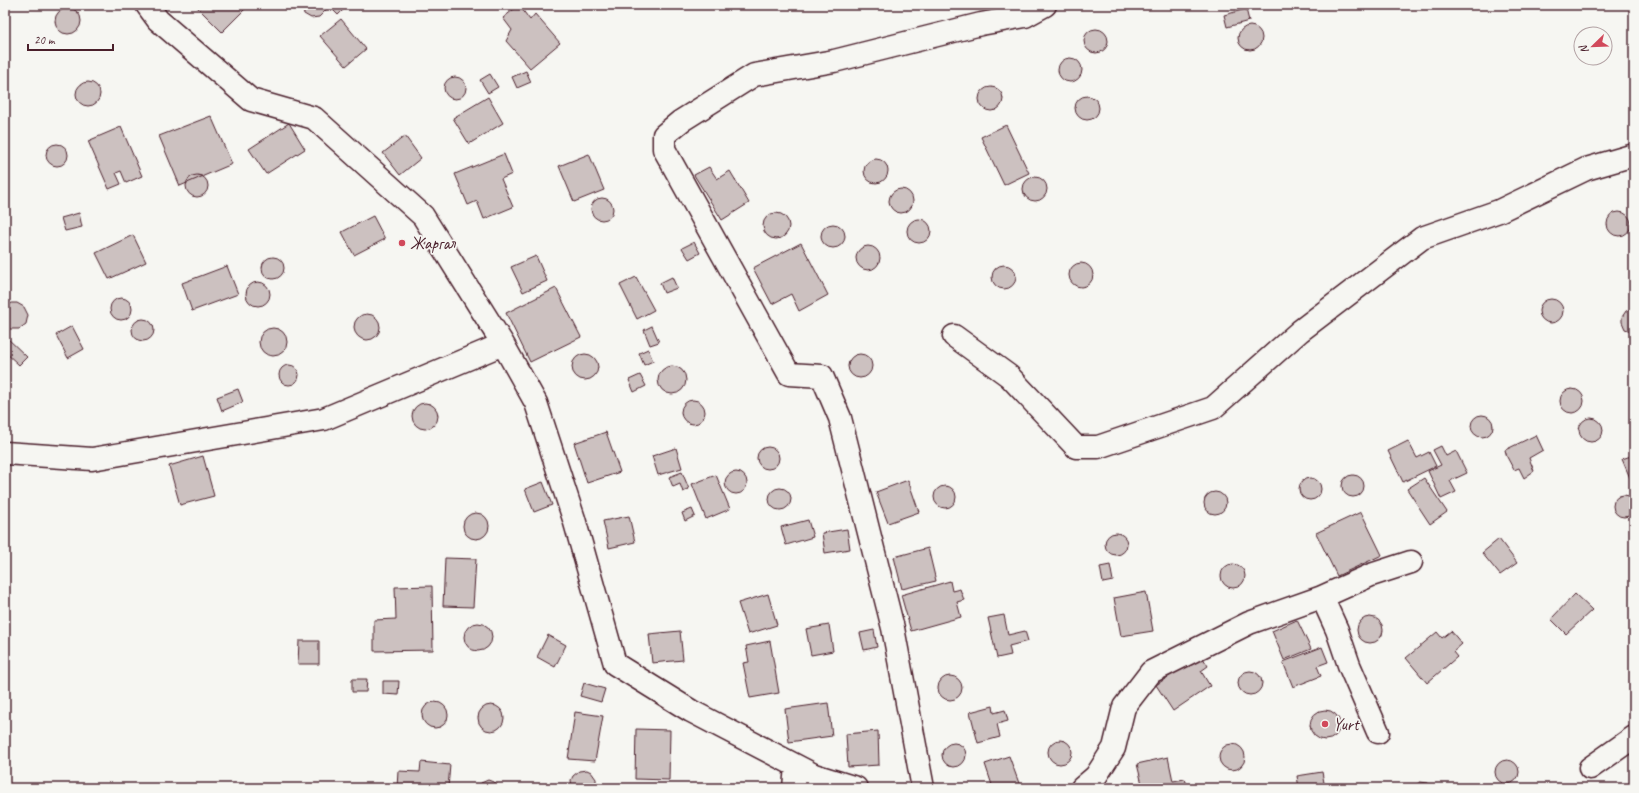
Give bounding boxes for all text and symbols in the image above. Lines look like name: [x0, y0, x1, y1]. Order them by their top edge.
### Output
scale bar: [28, 26, 113, 52]
north arrow: [1573, 26, 1613, 66]
text: 20 m: [34, 32, 56, 48]
text: N: [1575, 42, 1592, 56]
place label: Жаргал: [410, 233, 456, 254]
marker: Жаргал: [397, 238, 407, 248]
place label: Yurt: [1333, 714, 1361, 735]
marker: Yurt: [1320, 719, 1330, 729]

